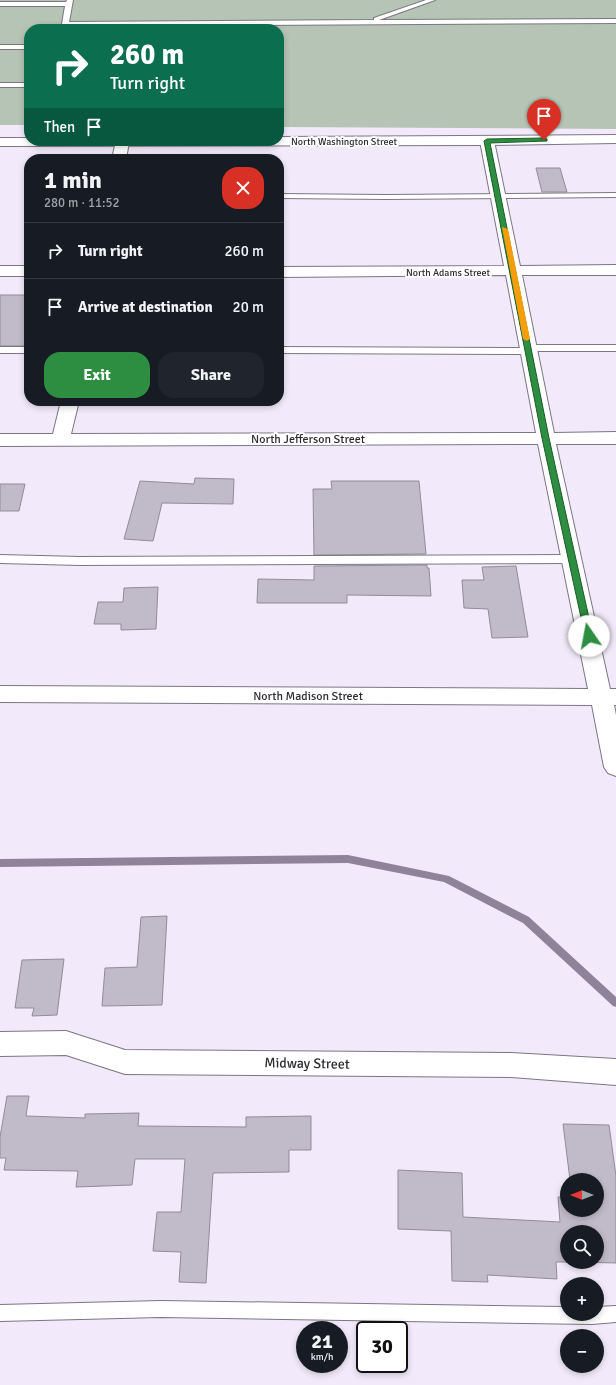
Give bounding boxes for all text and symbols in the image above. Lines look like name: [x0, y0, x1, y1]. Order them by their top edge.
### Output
text: 260 m: [110, 38, 184, 72]
icon: right: [44, 40, 96, 92]
text: Turn right: [110, 72, 185, 94]
pin: [527, 99, 561, 140]
icon: arrive: [533, 105, 555, 127]
icon: arrive: [83, 116, 105, 138]
text: Then: [44, 118, 75, 136]
street label: North Washington Street: [291, 136, 397, 148]
text: 1 min: [44, 165, 102, 195]
button: close: [222, 167, 264, 209]
text: 280 m · 11:52: [44, 195, 120, 211]
icon: right: [44, 240, 66, 262]
text: Turn right: [78, 242, 143, 260]
text: 260 m: [224, 242, 264, 260]
street label: North Adams Street: [406, 267, 491, 279]
icon: arrive: [44, 296, 66, 318]
text: Arrive at destination: [78, 298, 213, 316]
text: 20 m: [233, 298, 264, 316]
button: Exit: [44, 352, 150, 398]
button: Share: [158, 352, 264, 398]
street label: North Jefferson Street: [251, 432, 365, 447]
position arrow: [568, 615, 610, 657]
street label: North Madison Street: [253, 689, 363, 704]
street label: Midway Street: [264, 1054, 350, 1073]
north arrow: [560, 1173, 604, 1217]
map controls: [560, 1173, 604, 1373]
button: search: [560, 1225, 604, 1269]
button: +: [560, 1277, 604, 1321]
speed limit sign: 30: [356, 1321, 408, 1373]
text: 21: [311, 1329, 333, 1354]
button: −: [560, 1329, 604, 1373]
text: km/h: [311, 1351, 333, 1363]

